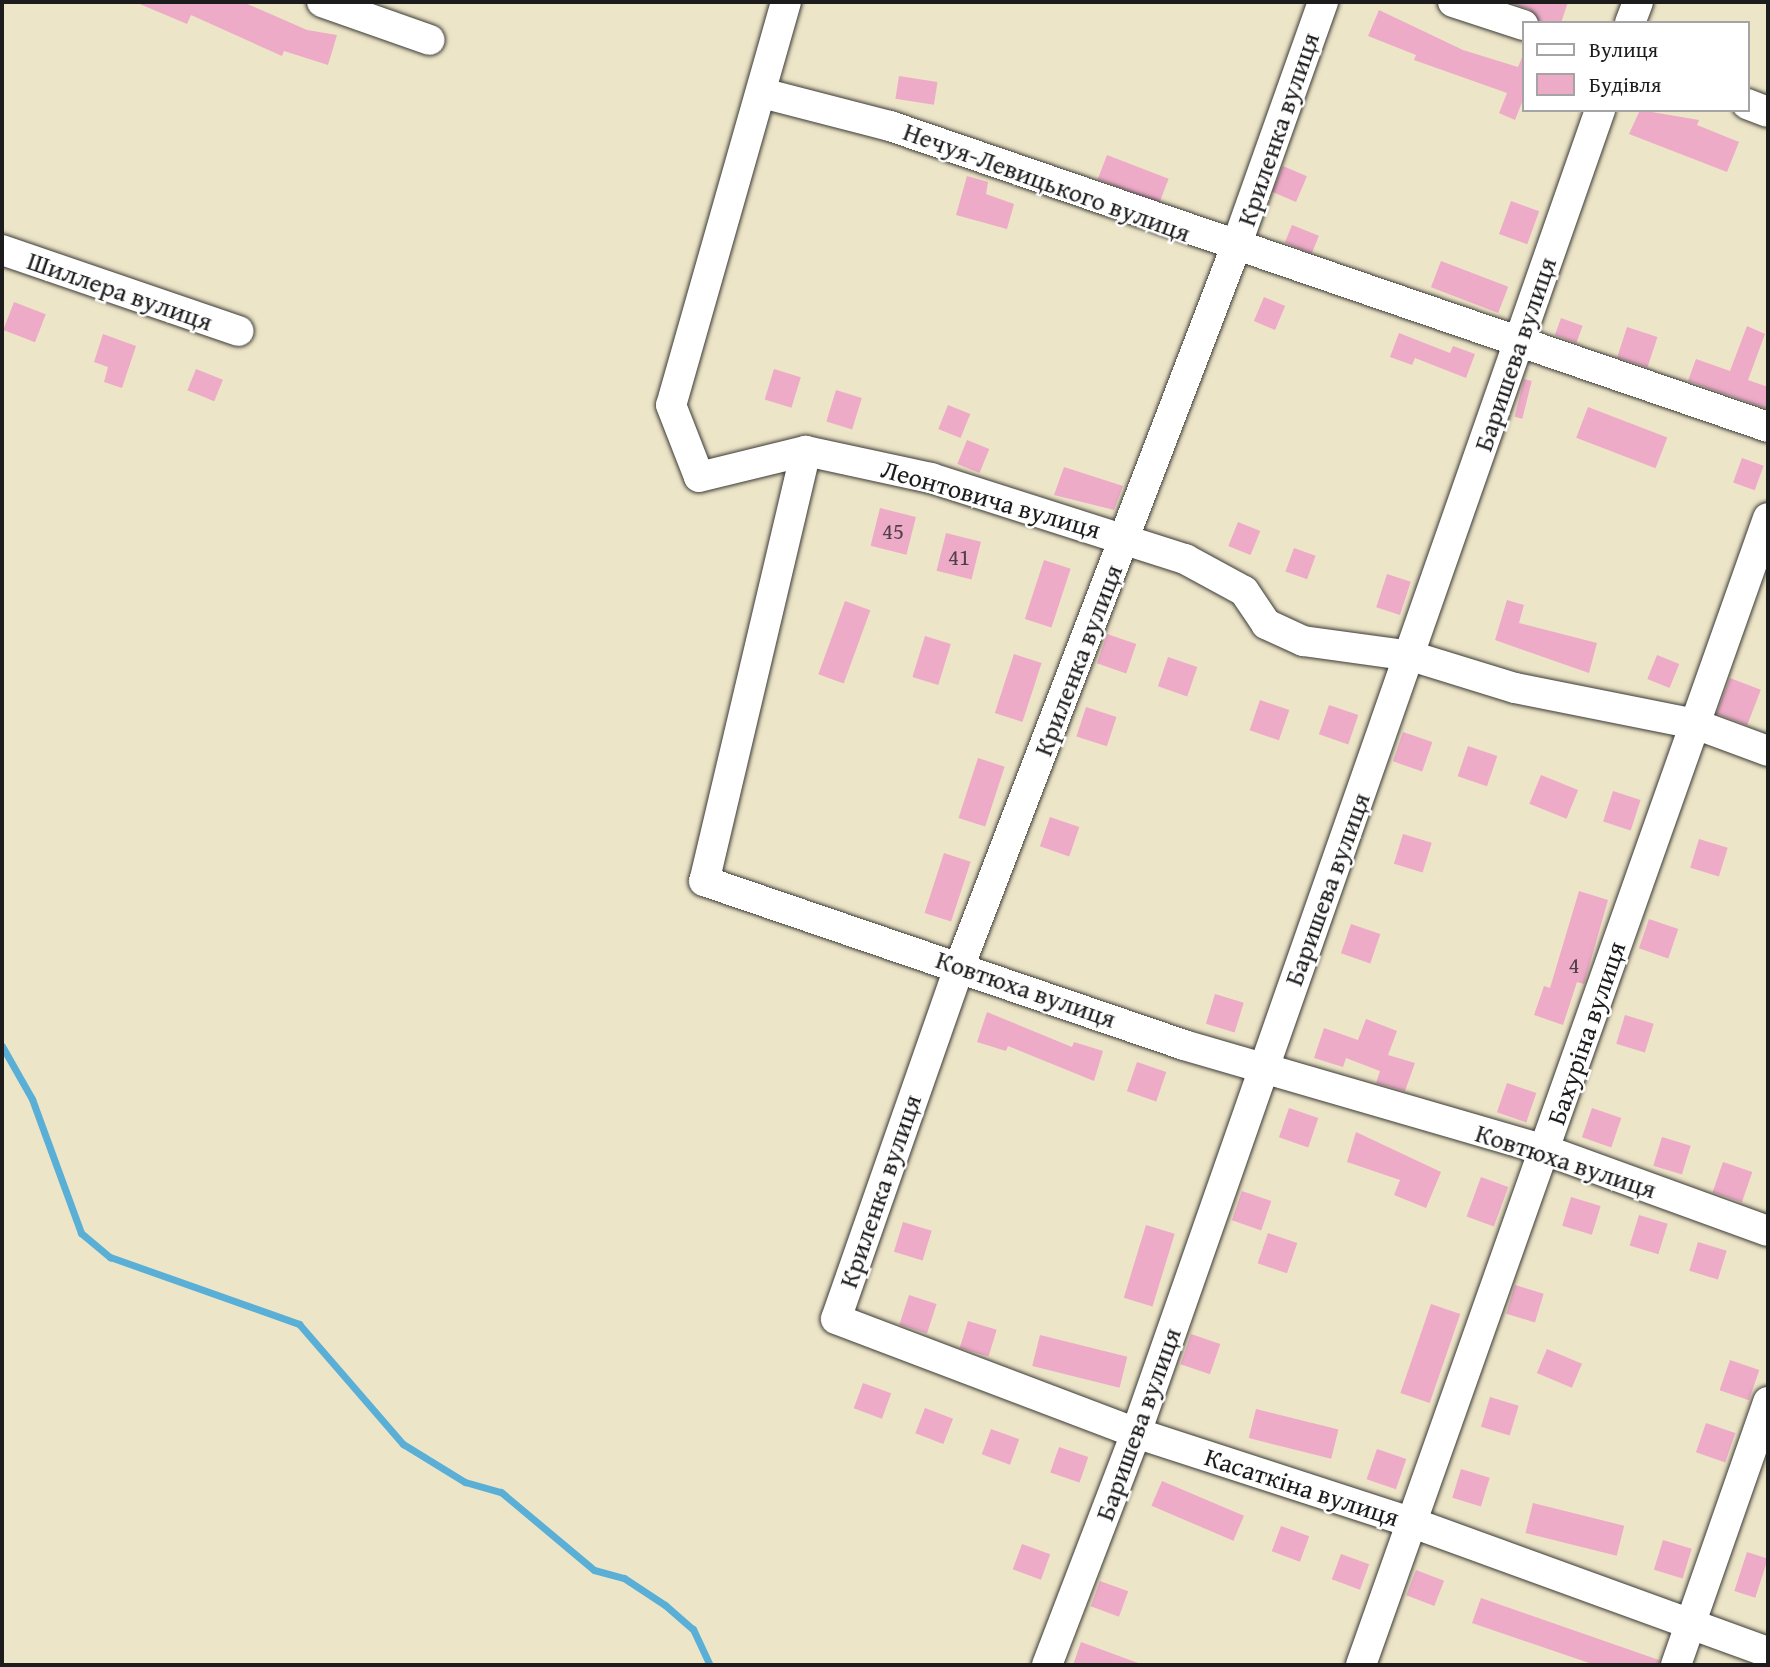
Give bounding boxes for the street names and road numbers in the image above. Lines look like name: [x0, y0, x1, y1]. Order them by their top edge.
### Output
street label: Криленка вулиця: [1230, 28, 1326, 230]
street label: Нечуя-Левицького вулиця: [899, 115, 1195, 249]
street label: Шиллера вулиця: [23, 245, 217, 337]
street label: Баришева вулиця: [1467, 253, 1563, 455]
street label: Леонтовича вулиця: [878, 453, 1104, 545]
street label: Криленка вулиця: [1027, 560, 1129, 760]
street label: Баришева вулиця: [1278, 788, 1376, 990]
street label: Бахуріна вулиця: [1540, 937, 1632, 1129]
street label: Ковтюха вулиця: [932, 944, 1120, 1034]
street label: Криленка вулиця: [832, 1090, 928, 1292]
street label: Ковтюха вулиця: [1472, 1117, 1660, 1205]
street label: Баришева вулиця: [1089, 1323, 1187, 1525]
street label: Касаткіна вулиця: [1201, 1441, 1403, 1533]

